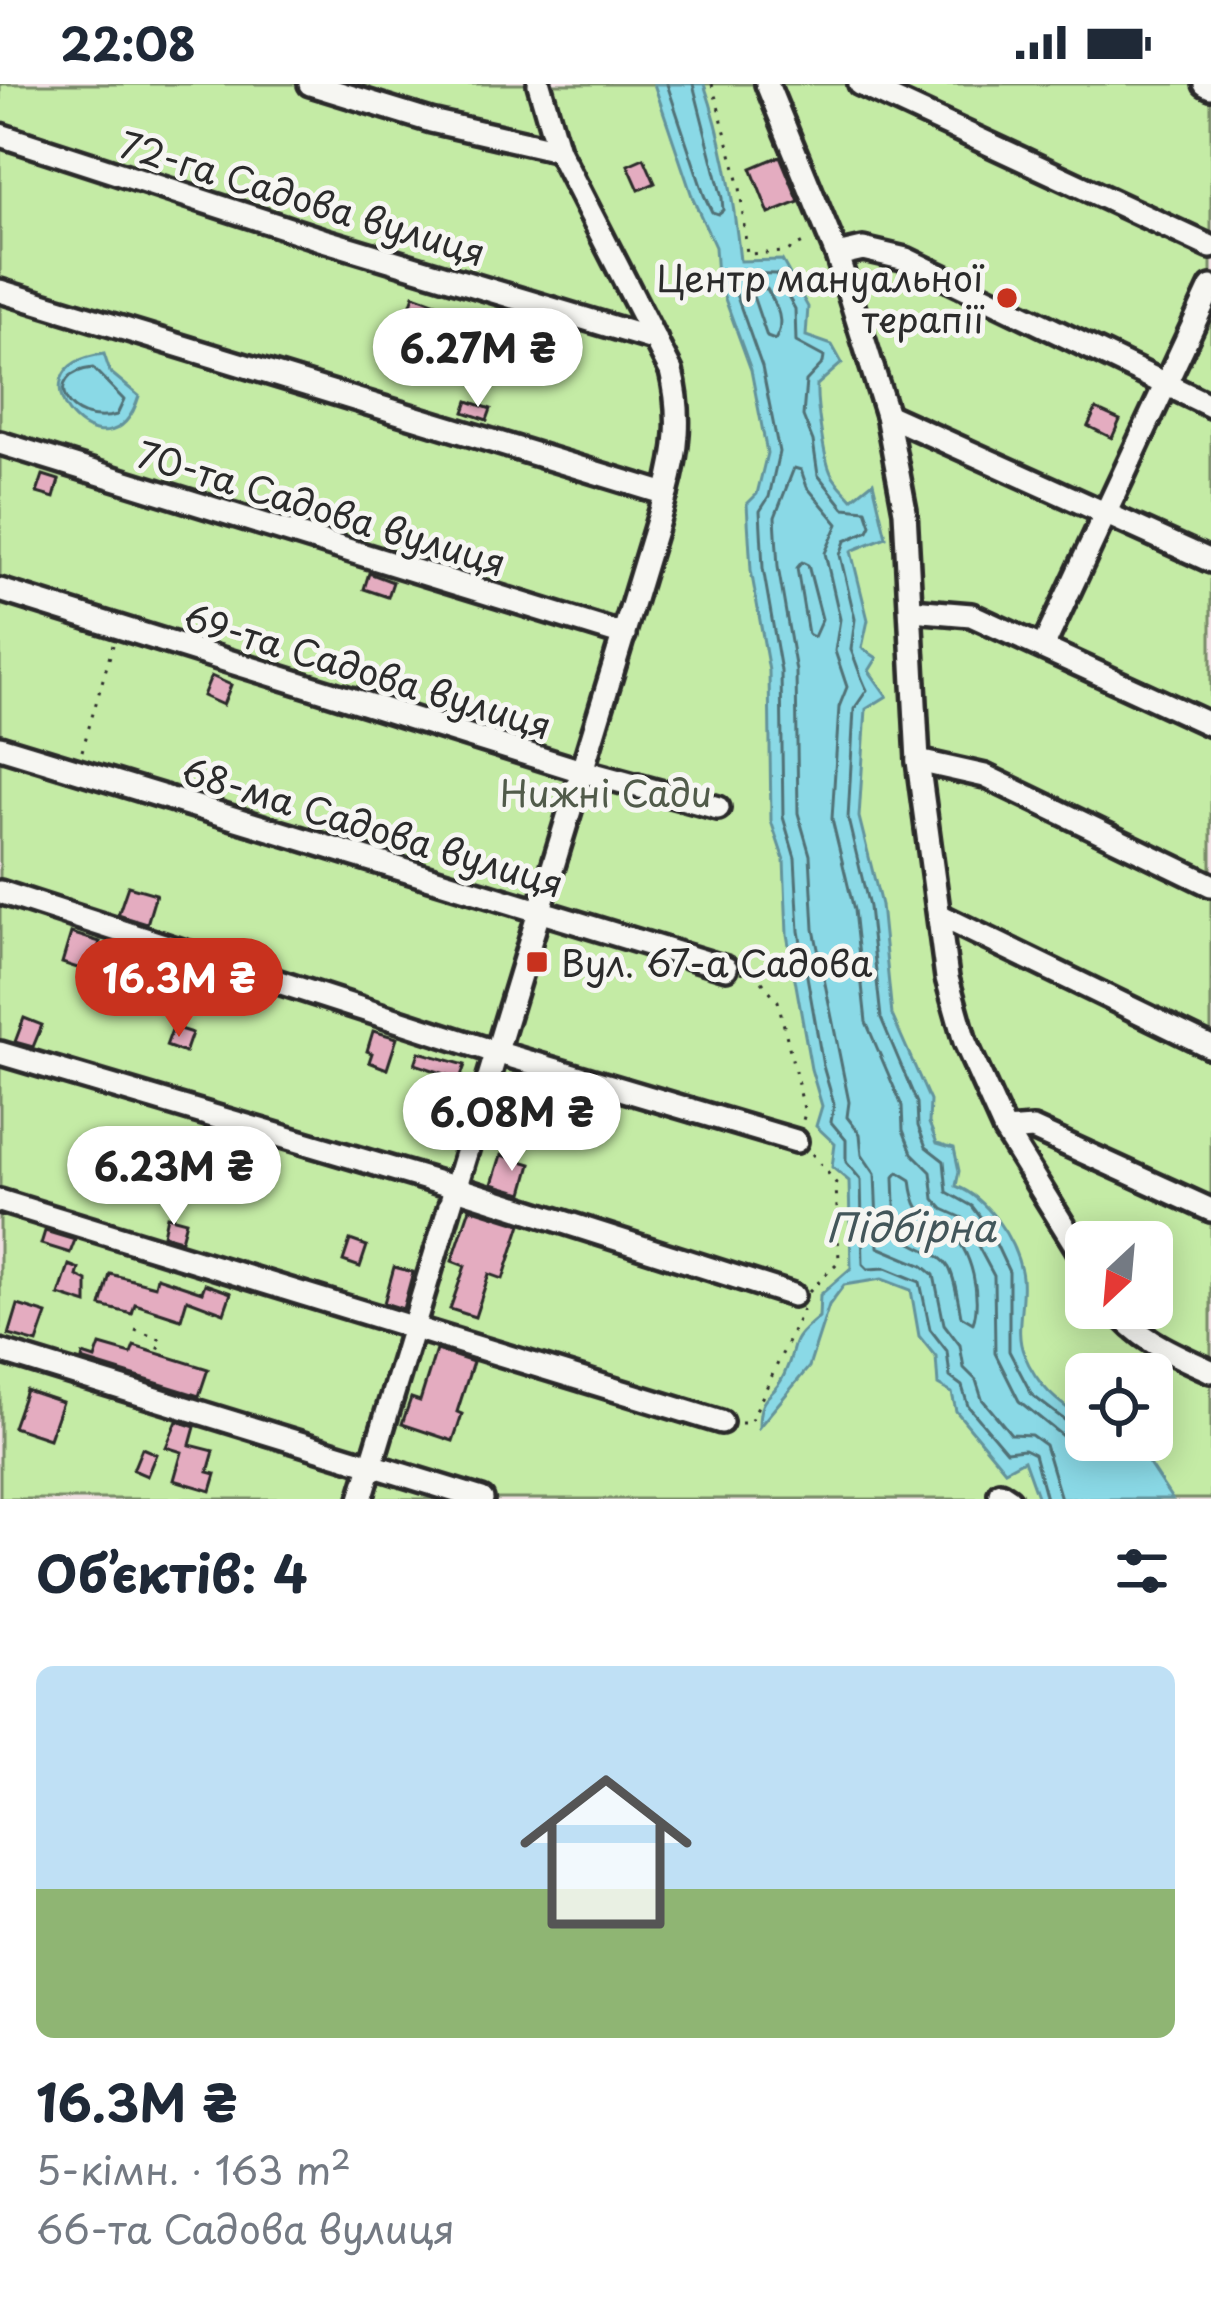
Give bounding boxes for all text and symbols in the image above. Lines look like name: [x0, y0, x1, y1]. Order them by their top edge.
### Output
text: 22:08: [60, 8, 196, 76]
street label: 72-га Садова вулиця: [113, 116, 493, 278]
place label: Центр мануальної терапії: [656, 250, 985, 345]
marker: Центр мануальної терапії: [994, 285, 1020, 311]
pin: 6.27M ₴: [367, 308, 589, 410]
text: 6.27M ₴: [400, 317, 556, 376]
street label: 70-та Садова вулиця: [131, 425, 513, 589]
street label: 69-та Садова вулиця: [177, 588, 559, 752]
street label: 68-ма Садова вулиця: [176, 742, 570, 910]
park label: Нижні Сади: [500, 765, 712, 819]
place label: Вул. 67-а Садова: [561, 935, 873, 989]
pin: 16.3M ₴: [68, 938, 290, 1040]
text: 16.3M ₴: [102, 947, 256, 1006]
marker: Вул. 67-а Садова: [524, 949, 550, 975]
pin: 6.08M ₴: [401, 1072, 623, 1174]
text: 6.08M ₴: [430, 1081, 594, 1140]
pin: 6.23M ₴: [63, 1126, 285, 1228]
text: 6.23M ₴: [94, 1135, 254, 1194]
water label: Підбірна: [826, 1196, 998, 1255]
north arrow: [1065, 1221, 1173, 1329]
map controls: [1065, 1221, 1173, 1461]
button: locate: [1065, 1353, 1173, 1461]
text: Об’єктів: 4: [36, 1533, 308, 1610]
icon: filters: [1109, 1538, 1175, 1604]
icon: home: [498, 1744, 714, 1960]
text: 16.3M ₴: [36, 2062, 237, 2139]
text: 5-кімн. · 163 m²: [36, 2139, 351, 2198]
text: 66-та Садова вулиця: [36, 2198, 455, 2257]

